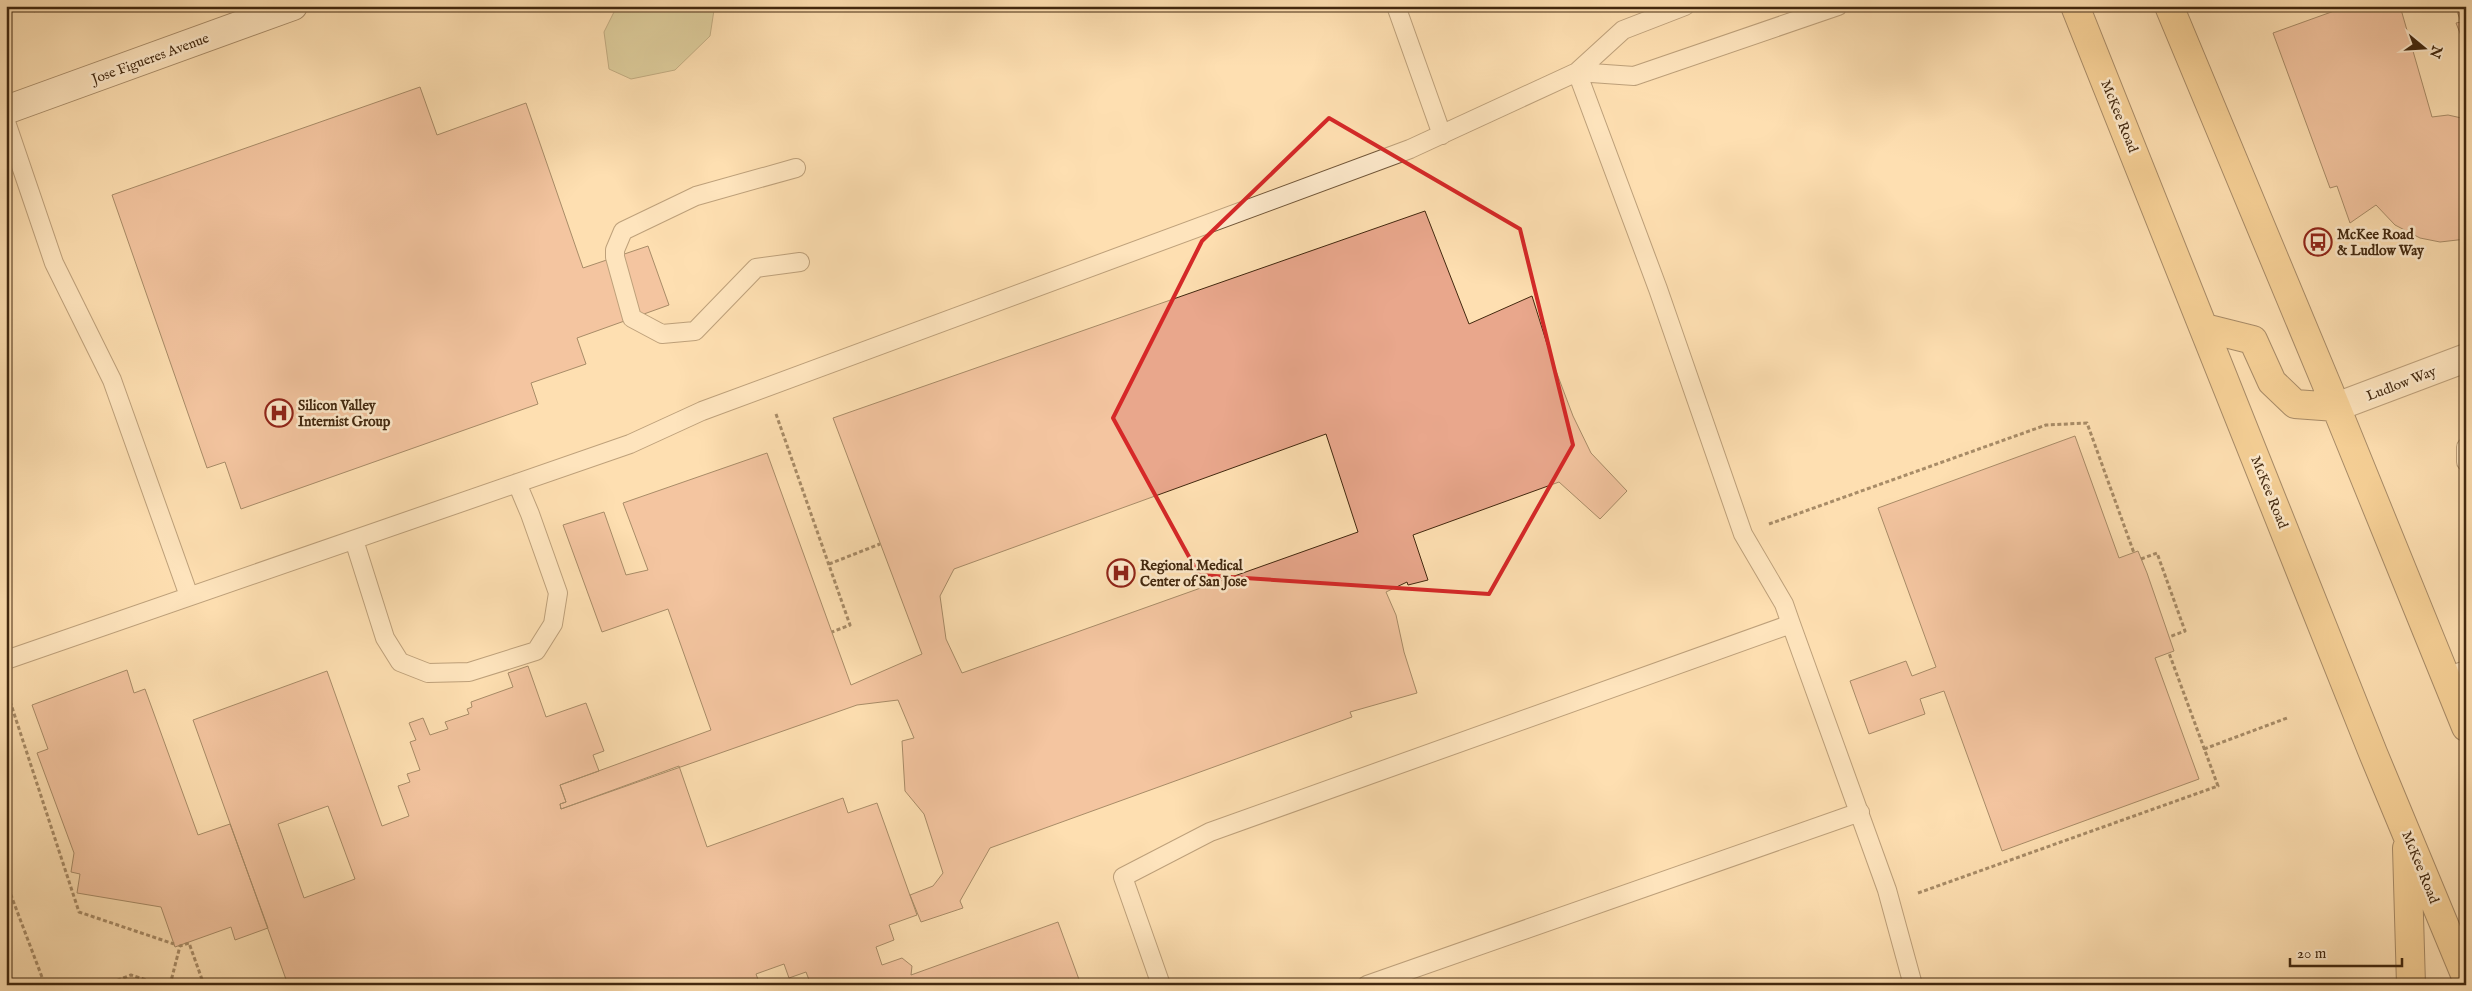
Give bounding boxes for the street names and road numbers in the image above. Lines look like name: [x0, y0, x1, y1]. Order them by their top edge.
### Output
street label: Jose Figueres Avenue: [87, 29, 212, 89]
street label: McKee Road: [2096, 77, 2142, 156]
street label: Ludlow Way: [2364, 362, 2439, 405]
street label: McKee Road: [2246, 453, 2292, 532]
street label: McKee Road: [2397, 828, 2443, 907]

